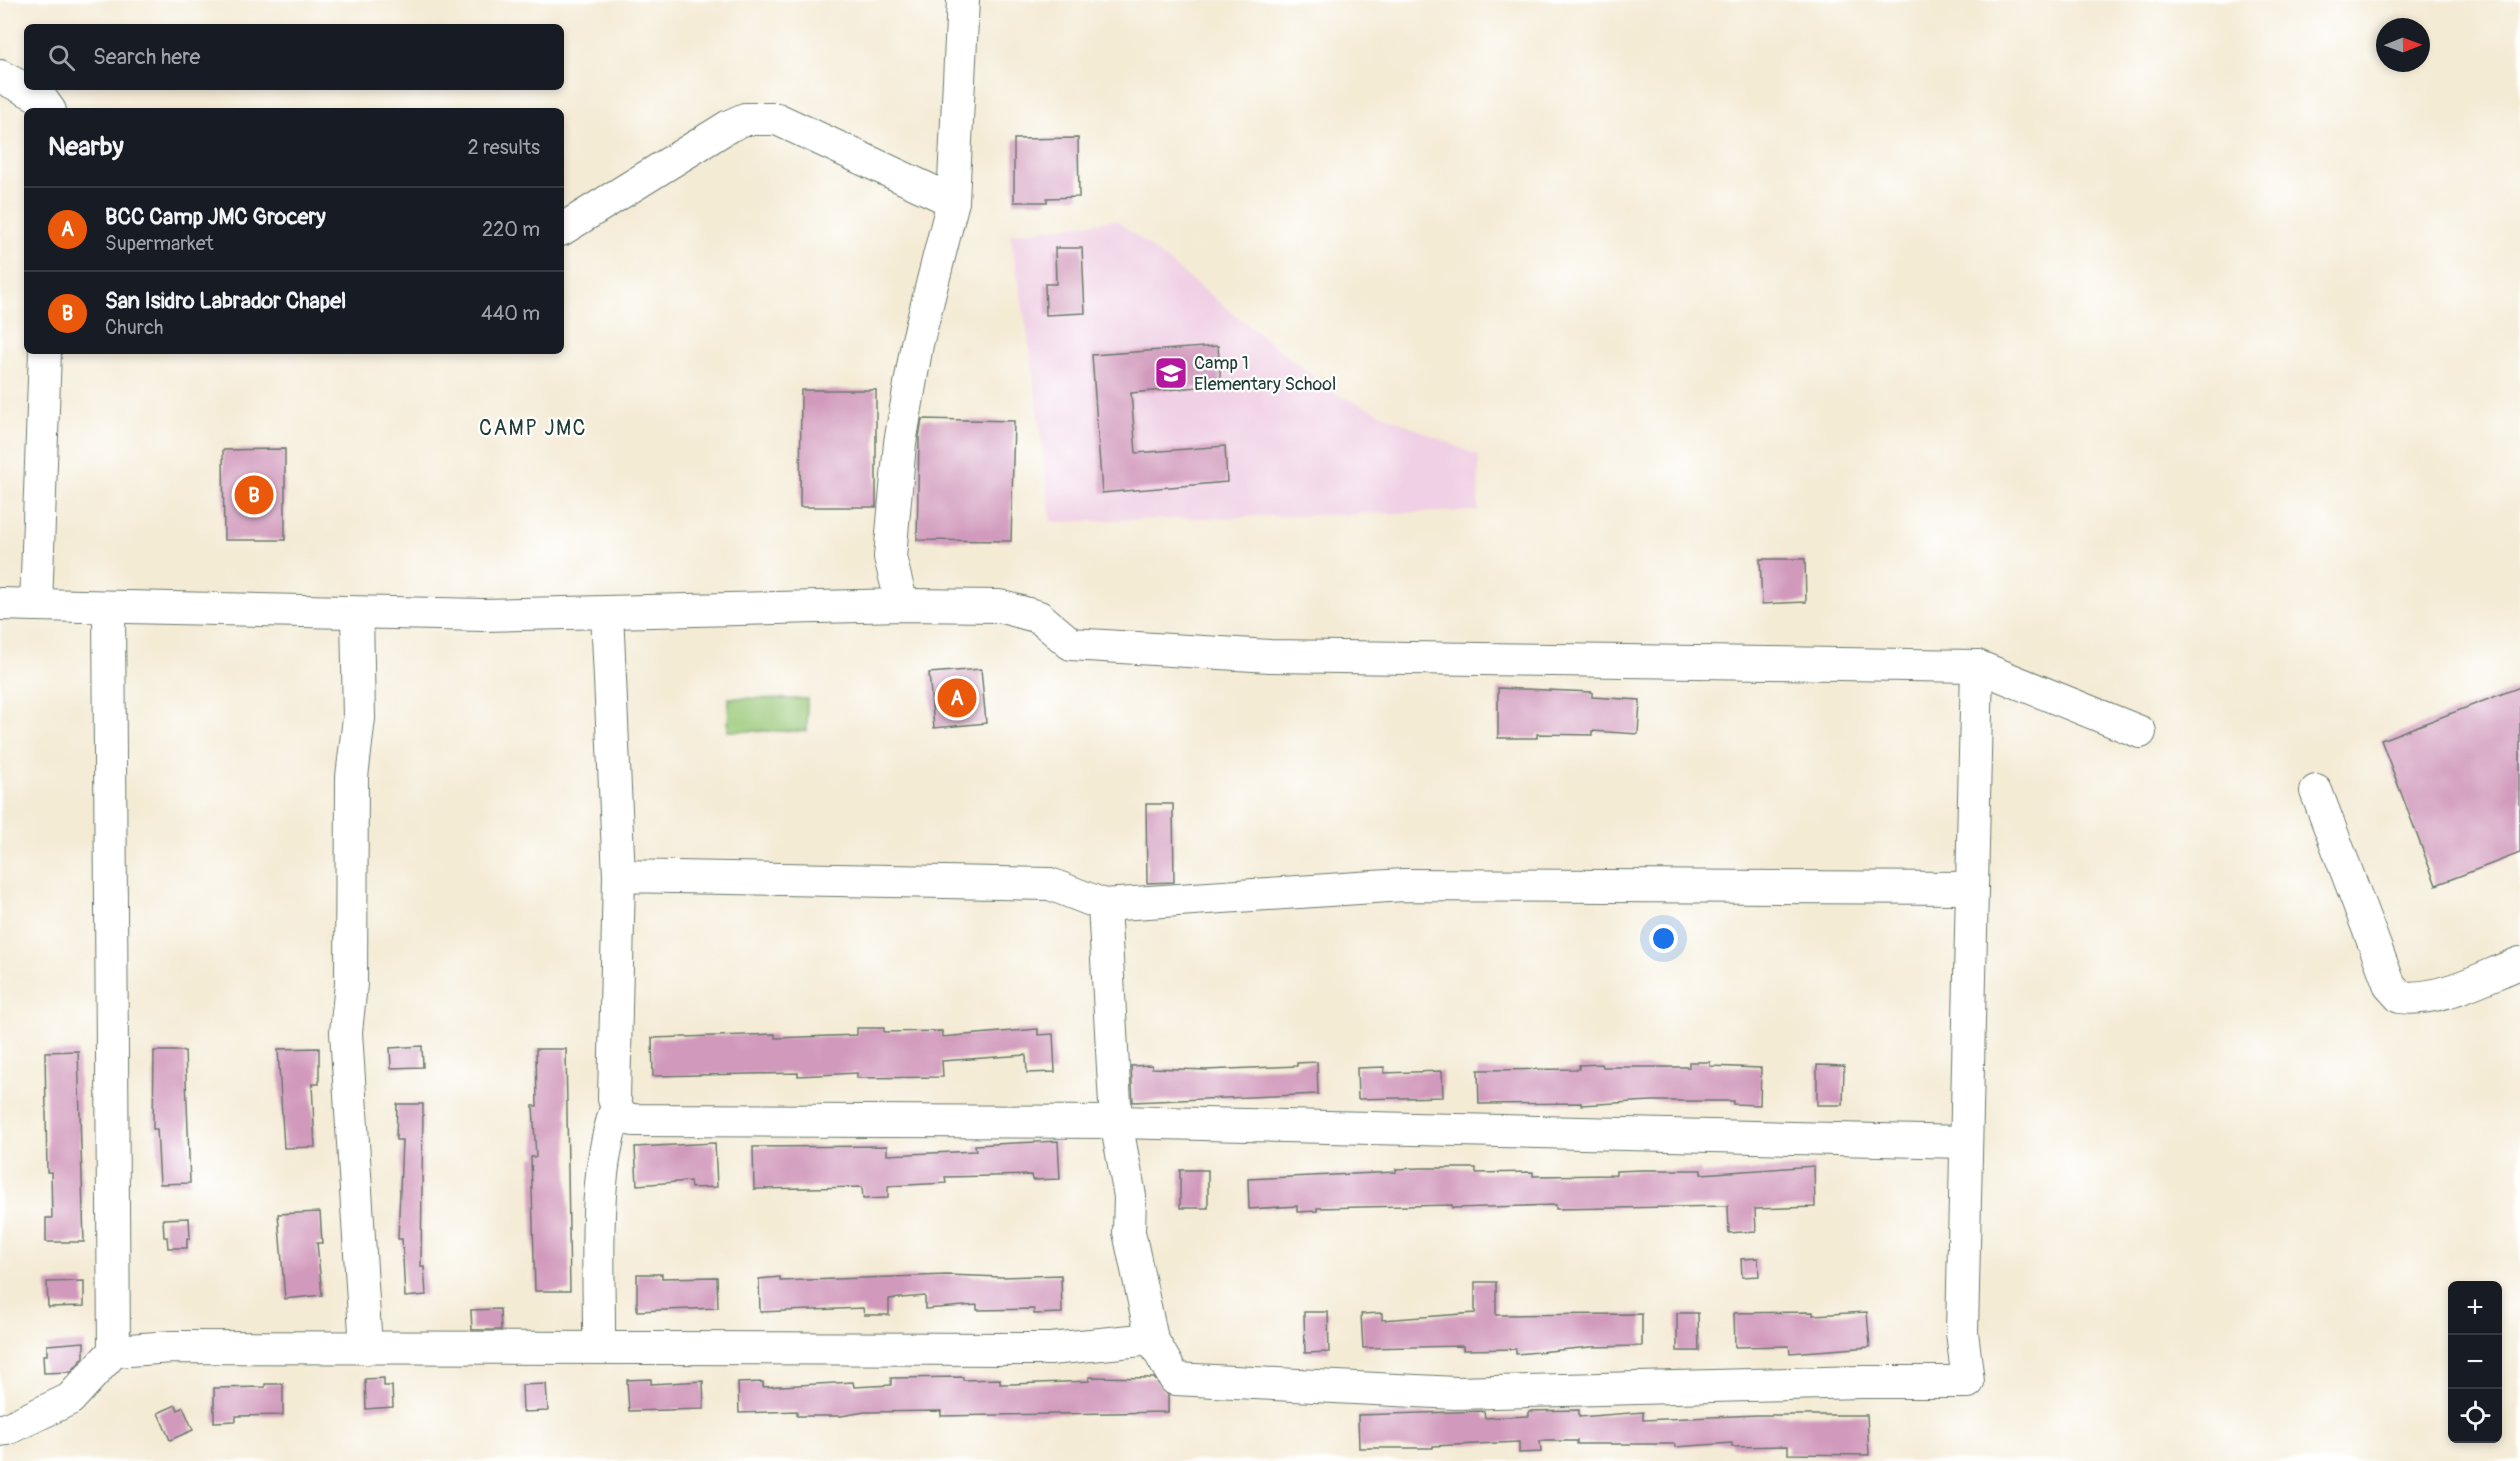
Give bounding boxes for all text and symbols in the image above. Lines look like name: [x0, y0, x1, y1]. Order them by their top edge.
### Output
north arrow: [2376, 18, 2430, 72]
search box: [24, 24, 564, 90]
icon: search: [45, 41, 78, 74]
text: Search here: [93, 43, 200, 71]
text: Nearby: [48, 131, 124, 163]
text: 2 results: [468, 135, 540, 160]
text: BCC Camp JMC Grocery: [105, 203, 326, 231]
text: A: [61, 217, 74, 242]
text: 220 m: [482, 217, 540, 242]
text: Supermarket: [105, 231, 214, 256]
text: San Isidro Labrador Chapel: [105, 287, 346, 315]
text: B: [62, 301, 73, 326]
text: 440 m: [481, 301, 540, 326]
text: Church: [105, 315, 163, 340]
place label: Camp 1 Elementary School: [1194, 352, 1336, 396]
school or university icon: Camp 1 Elementary School: [1153, 355, 1189, 391]
district label: CAMP JMC: [479, 415, 587, 442]
pin: B: [234, 472, 274, 518]
pin: A: [938, 676, 976, 720]
your location: [1649, 924, 1678, 953]
map controls: [2448, 1281, 2502, 1443]
button: +: [2448, 1281, 2502, 1335]
button: −: [2448, 1335, 2502, 1389]
button: locate: [2448, 1389, 2502, 1443]

